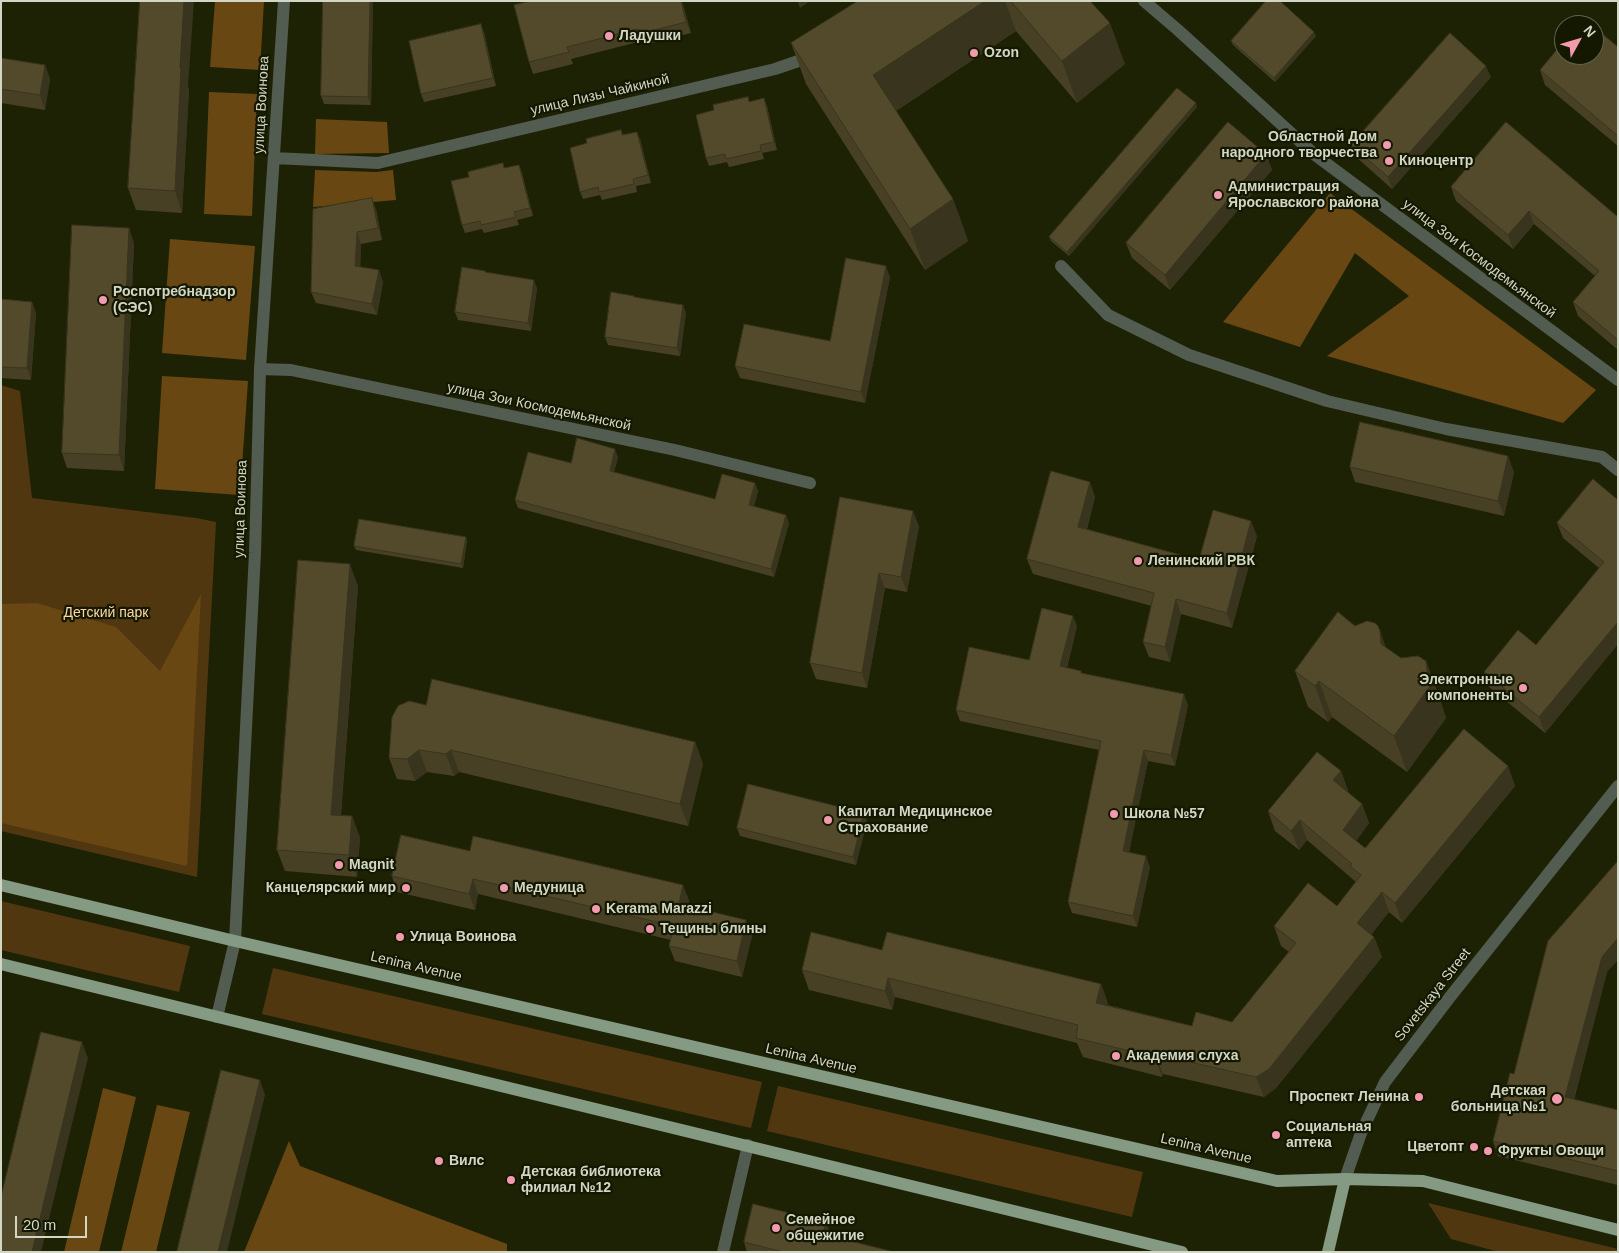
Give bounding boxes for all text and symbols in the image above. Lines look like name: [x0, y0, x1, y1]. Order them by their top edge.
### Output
north arrow: [1554, 15, 1604, 65]
text: N: [1580, 22, 1599, 40]
place label: Ладушки: [619, 28, 681, 44]
marker: Ладушки: [603, 30, 615, 42]
place label: Ozon: [984, 45, 1019, 61]
marker: Ozon: [968, 47, 980, 59]
street label: улица Воинова: [251, 56, 273, 154]
street label: улица Лизы Чайкиной: [529, 71, 671, 119]
place label: Областной Дом народного творчества: [1221, 129, 1377, 162]
marker: Областной Дом народного творчества: [1381, 139, 1393, 151]
place label: Киноцентр: [1399, 153, 1473, 169]
marker: Киноцентр: [1383, 155, 1395, 167]
place label: Администрация Ярославского района: [1228, 179, 1379, 212]
marker: Администрация Ярославского района: [1212, 189, 1224, 201]
street label: улица Зои Космодемьянской: [1399, 196, 1559, 322]
place label: Роспотребнадзор (СЭС): [113, 284, 235, 316]
marker: Роспотребнадзор (СЭС): [97, 294, 109, 306]
street label: улица Зои Космодемьянской: [446, 379, 632, 435]
street label: улица Воинова: [231, 460, 251, 558]
place label: Ленинский РВК: [1148, 553, 1255, 569]
marker: Ленинский РВК: [1132, 555, 1144, 567]
park label: Детский парк: [64, 605, 148, 621]
place label: Электронные компоненты: [1419, 672, 1513, 704]
marker: Электронные компоненты: [1517, 682, 1529, 694]
place label: Капитал Медицинское Страхование: [838, 804, 993, 836]
place label: Школа №57: [1124, 806, 1205, 822]
marker: Школа №57: [1108, 808, 1120, 820]
marker: Капитал Медицинское Страхование: [822, 814, 834, 826]
place label: Magnit: [349, 857, 394, 873]
marker: Magnit: [333, 859, 345, 871]
place label: Канцелярский мир: [266, 880, 396, 896]
place label: Медуница: [514, 880, 584, 896]
marker: Канцелярский мир: [400, 882, 412, 894]
marker: Медуница: [498, 882, 510, 894]
place label: Kerama Marazzi: [606, 901, 712, 917]
marker: Kerama Marazzi: [590, 903, 602, 915]
place label: Тещины блины: [660, 921, 767, 937]
marker: Тещины блины: [644, 923, 656, 935]
place label: Улица Воинова: [410, 929, 516, 945]
marker: Улица Воинова: [394, 931, 406, 943]
street label: Sovetskaya Street: [1391, 945, 1475, 1045]
street label: Lenina Avenue: [369, 948, 463, 986]
street label: Lenina Avenue: [764, 1040, 858, 1078]
place label: Академия слуха: [1126, 1048, 1238, 1064]
marker: Академия слуха: [1110, 1050, 1122, 1062]
place label: Детская больница №1: [1451, 1083, 1546, 1116]
place label: Проспект Ленина: [1289, 1089, 1409, 1105]
marker: Проспект Ленина: [1413, 1091, 1425, 1103]
marker: Детская больница №1: [1550, 1092, 1564, 1106]
place label: Социальная аптека: [1286, 1119, 1372, 1152]
marker: Социальная аптека: [1270, 1129, 1282, 1141]
street label: Lenina Avenue: [1159, 1130, 1253, 1168]
place label: Цветопт: [1407, 1139, 1464, 1155]
marker: Цветопт: [1468, 1141, 1480, 1153]
place label: Фрукты Овощи: [1498, 1143, 1604, 1159]
marker: Фрукты Овощи: [1482, 1145, 1494, 1157]
place label: Вилс: [449, 1153, 484, 1169]
marker: Вилс: [433, 1155, 445, 1167]
place label: Детская библиотека филиал №12: [521, 1164, 661, 1196]
marker: Детская библиотека филиал №12: [505, 1174, 517, 1186]
scale bar: [18, 1206, 90, 1238]
place label: Семейное общежитие: [786, 1212, 864, 1244]
text: 20 m: [23, 1216, 56, 1233]
marker: Семейное общежитие: [770, 1222, 782, 1234]

